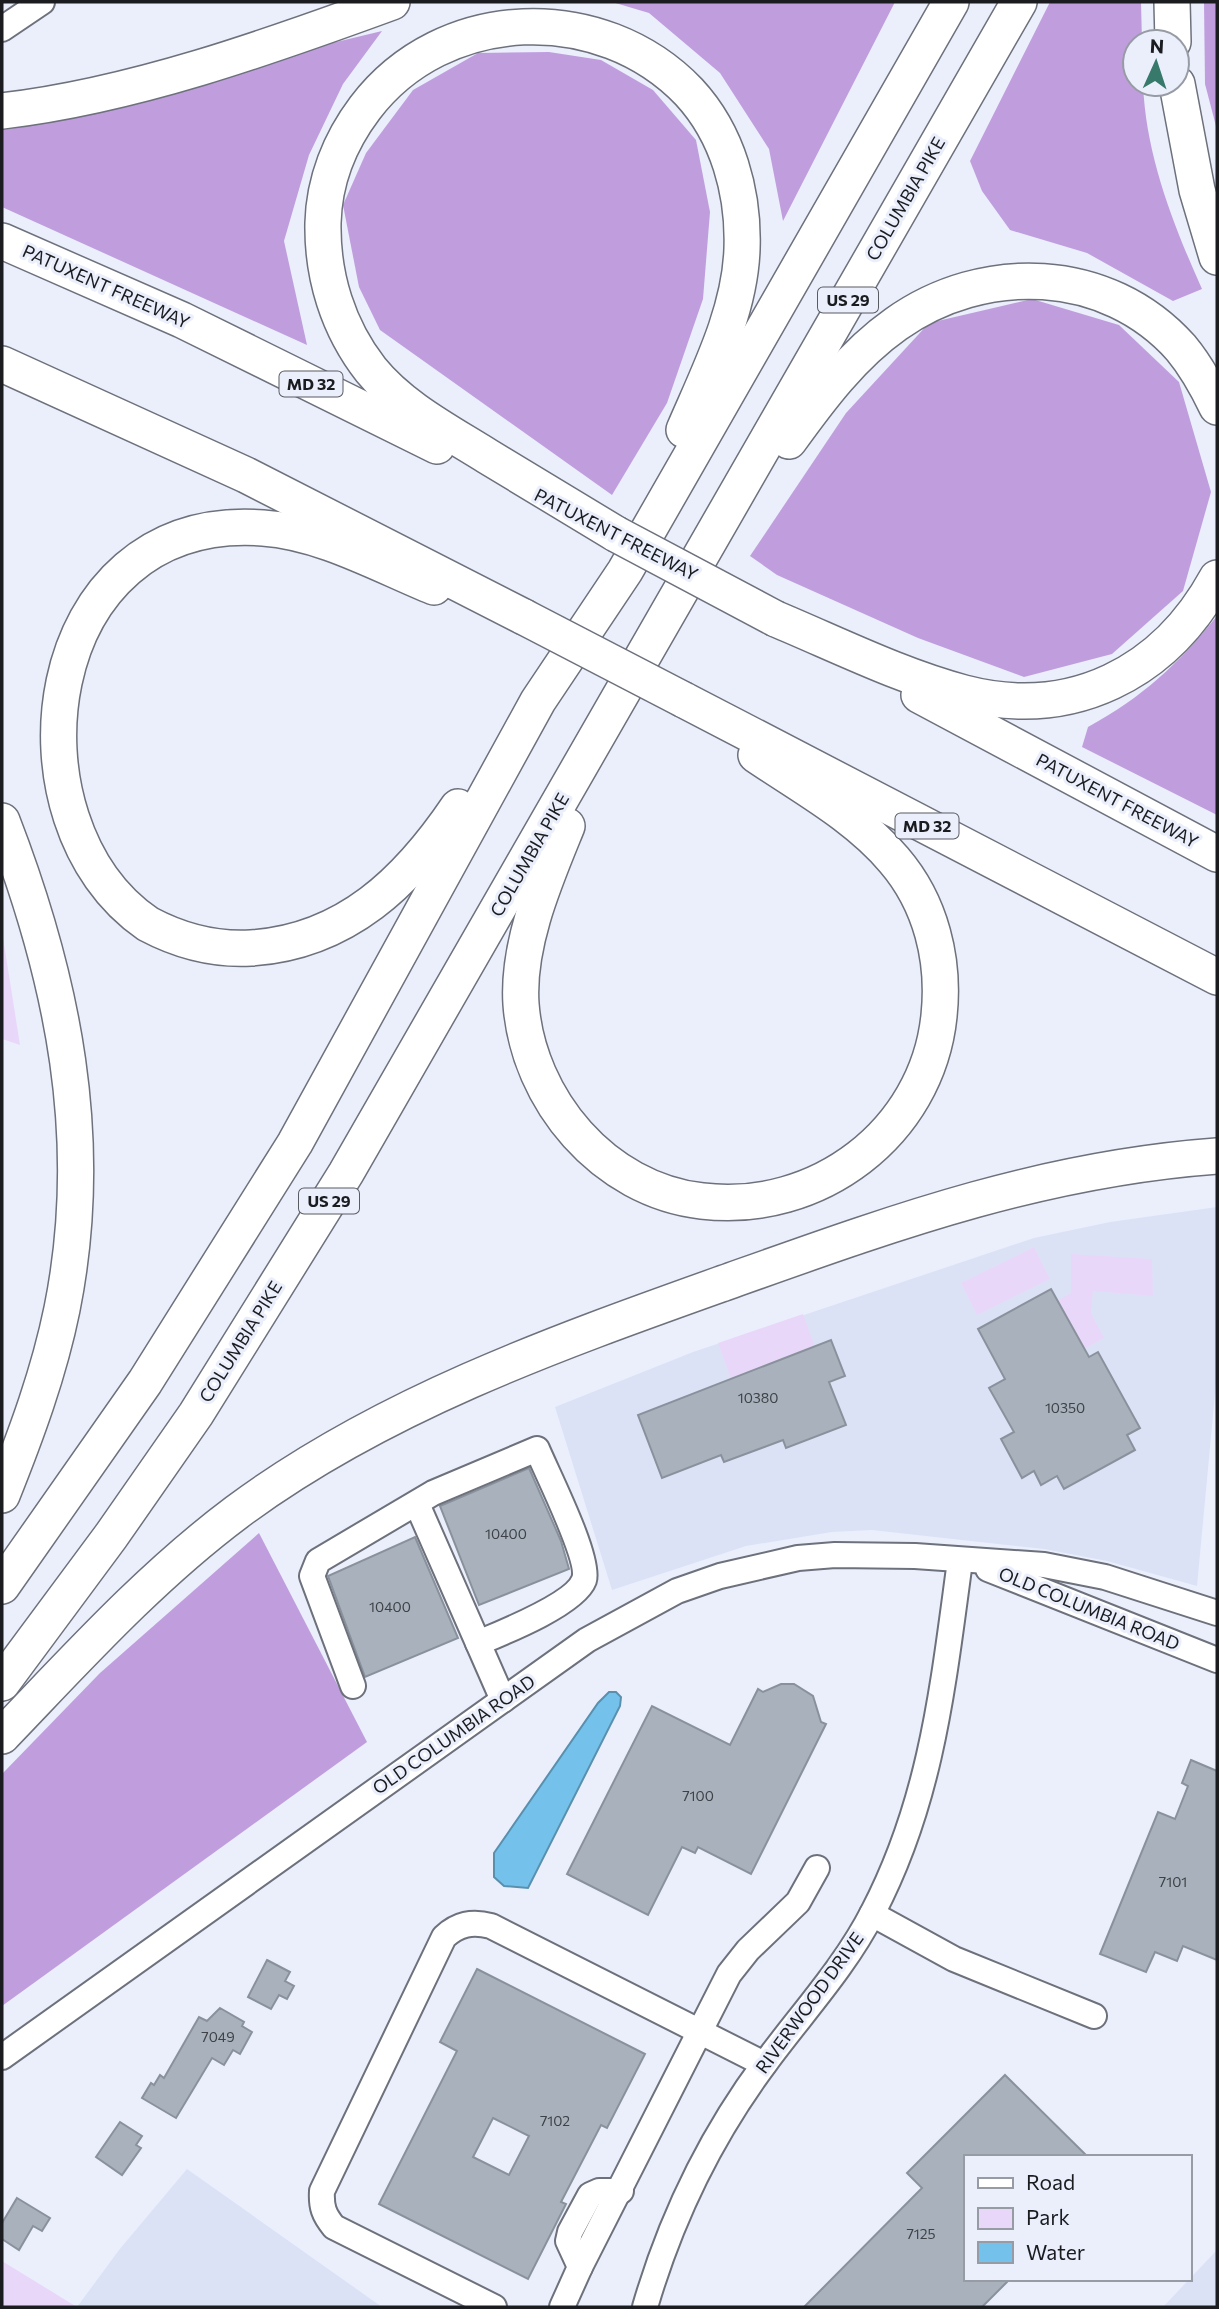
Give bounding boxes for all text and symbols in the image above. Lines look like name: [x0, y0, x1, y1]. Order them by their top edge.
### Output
north arrow: [1121, 28, 1191, 98]
text: N: [1149, 34, 1165, 57]
street label: COLUMBIA PIKE: [861, 133, 949, 264]
street label: PATUXENT FREEWAY: [19, 239, 194, 333]
road number: US 29: [818, 288, 878, 312]
road number: MD 32: [280, 372, 342, 396]
street label: PATUXENT FREEWAY: [531, 483, 702, 585]
street label: PATUXENT FREEWAY: [1033, 748, 1203, 852]
street label: COLUMBIA PIKE: [485, 789, 573, 920]
road number: MD 32: [895, 814, 958, 838]
road number: US 29: [299, 1189, 359, 1214]
street label: COLUMBIA PIKE: [194, 1277, 286, 1406]
house number: 10380: [738, 1389, 778, 1406]
house number: 10350: [1045, 1399, 1085, 1416]
house number: 10400: [485, 1525, 527, 1542]
street label: OLD COLUMBIA ROAD: [996, 1562, 1183, 1654]
house number: 10400: [369, 1598, 411, 1615]
street label: OLD COLUMBIA ROAD: [368, 1670, 539, 1799]
house number: 7100: [682, 1787, 714, 1804]
house number: 7101: [1159, 1873, 1187, 1890]
street label: RIVERWOOD DRIVE: [751, 1927, 868, 2077]
house number: 7049: [201, 2028, 235, 2045]
house number: 7102: [540, 2112, 570, 2129]
legend: [964, 2155, 1191, 2281]
text: Road: [1026, 2169, 1075, 2194]
text: Park: [1026, 2204, 1070, 2229]
house number: 7125: [906, 2225, 936, 2242]
text: Water: [1026, 2239, 1085, 2264]

